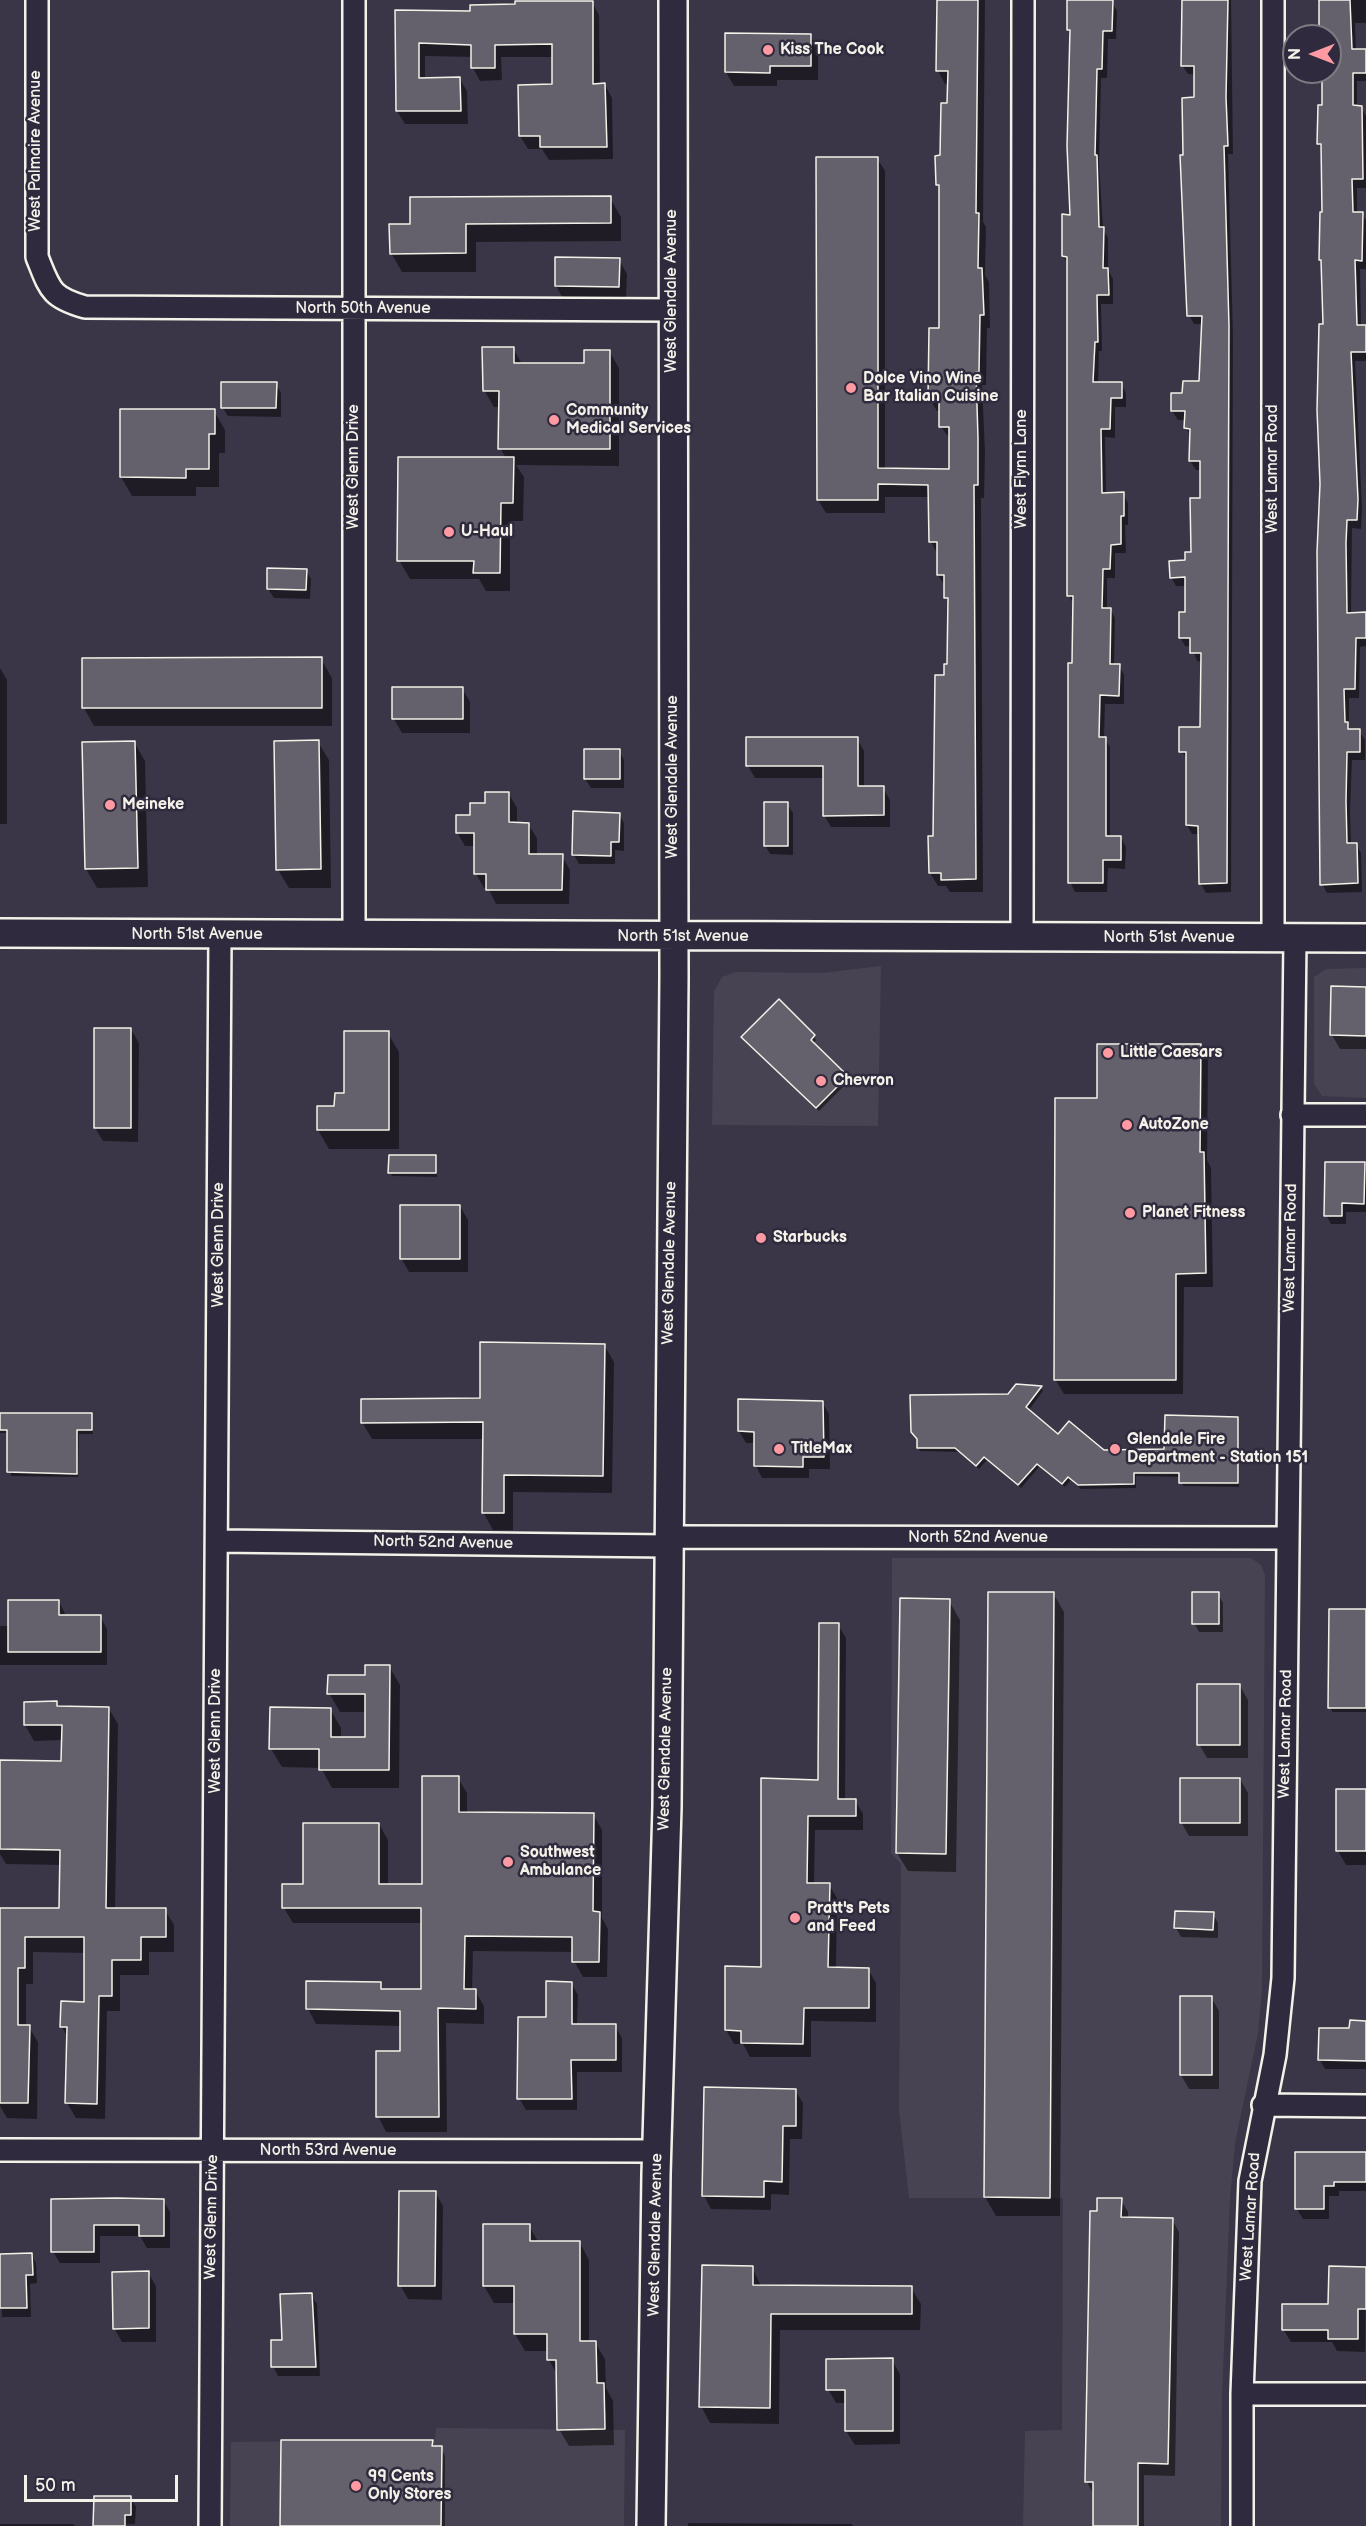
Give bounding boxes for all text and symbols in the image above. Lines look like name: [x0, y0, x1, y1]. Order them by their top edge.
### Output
north arrow: [1282, 24, 1342, 84]
place label: Kiss The Cook: [780, 40, 884, 60]
marker: Kiss The Cook: [761, 43, 775, 57]
text: N: [1286, 48, 1305, 60]
street label: West Palmaire Avenue: [26, 70, 46, 232]
street label: West Glendale Avenue: [662, 209, 682, 373]
street label: North 50th Avenue: [295, 299, 431, 319]
place label: Dolce Vino Wine Bar Italian Cuisine: [863, 369, 998, 407]
marker: Dolce Vino Wine Bar Italian Cuisine: [844, 381, 858, 395]
place label: Community Medical Services: [566, 401, 691, 439]
street label: West Glenn Drive: [344, 404, 364, 530]
street label: West Lamar Road: [1263, 404, 1283, 534]
street label: West Flynn Lane: [1012, 409, 1032, 529]
marker: Community Medical Services: [547, 413, 561, 427]
place label: U-Haul: [461, 522, 513, 542]
marker: U-Haul: [442, 525, 456, 539]
street label: West Glendale Avenue: [663, 695, 683, 859]
place label: Meineke: [122, 795, 184, 815]
marker: Meineke: [103, 798, 117, 812]
street label: North 51st Avenue: [131, 925, 263, 945]
street label: North 51st Avenue: [617, 927, 749, 947]
street label: North 51st Avenue: [1103, 928, 1235, 948]
place label: Little Caesars: [1120, 1043, 1222, 1063]
marker: Little Caesars: [1101, 1046, 1115, 1060]
place label: Chevron: [833, 1071, 894, 1091]
marker: Chevron: [814, 1074, 828, 1088]
place label: AutoZone: [1139, 1115, 1209, 1135]
marker: AutoZone: [1120, 1118, 1134, 1132]
street label: West Glendale Avenue: [659, 1181, 681, 1345]
street label: West Glenn Drive: [209, 1182, 229, 1308]
street label: West Lamar Road: [1280, 1183, 1302, 1313]
place label: Planet Fitness: [1142, 1203, 1245, 1223]
marker: Planet Fitness: [1123, 1206, 1137, 1220]
place label: Starbucks: [773, 1228, 847, 1248]
marker: Starbucks: [754, 1231, 768, 1245]
place label: Glendale Fire Department - Station 151: [1127, 1430, 1308, 1468]
place label: TitleMax: [791, 1439, 852, 1459]
marker: TitleMax: [772, 1442, 786, 1456]
marker: Glendale Fire Department - Station 151: [1108, 1442, 1122, 1456]
street label: North 52nd Avenue: [908, 1528, 1048, 1548]
street label: North 52nd Avenue: [373, 1532, 513, 1554]
street label: West Glendale Avenue: [655, 1667, 677, 1831]
street label: West Glenn Drive: [206, 1668, 226, 1794]
street label: West Lamar Road: [1275, 1669, 1297, 1799]
place label: Southwest Ambulance: [520, 1843, 601, 1881]
marker: Southwest Ambulance: [501, 1855, 515, 1869]
place label: Pratt's Pets and Feed: [807, 1899, 890, 1937]
marker: Pratt's Pets and Feed: [788, 1911, 802, 1925]
street label: North 53rd Avenue: [260, 2141, 396, 2161]
street label: West Lamar Road: [1237, 2152, 1265, 2282]
street label: West Glendale Avenue: [645, 2153, 667, 2317]
street label: West Glenn Drive: [201, 2154, 223, 2280]
scale bar: [27, 2463, 182, 2501]
place label: 99 Cents Only Stores: [368, 2467, 451, 2505]
text: 50 m: [35, 2475, 76, 2496]
marker: 99 Cents Only Stores: [349, 2479, 363, 2493]

